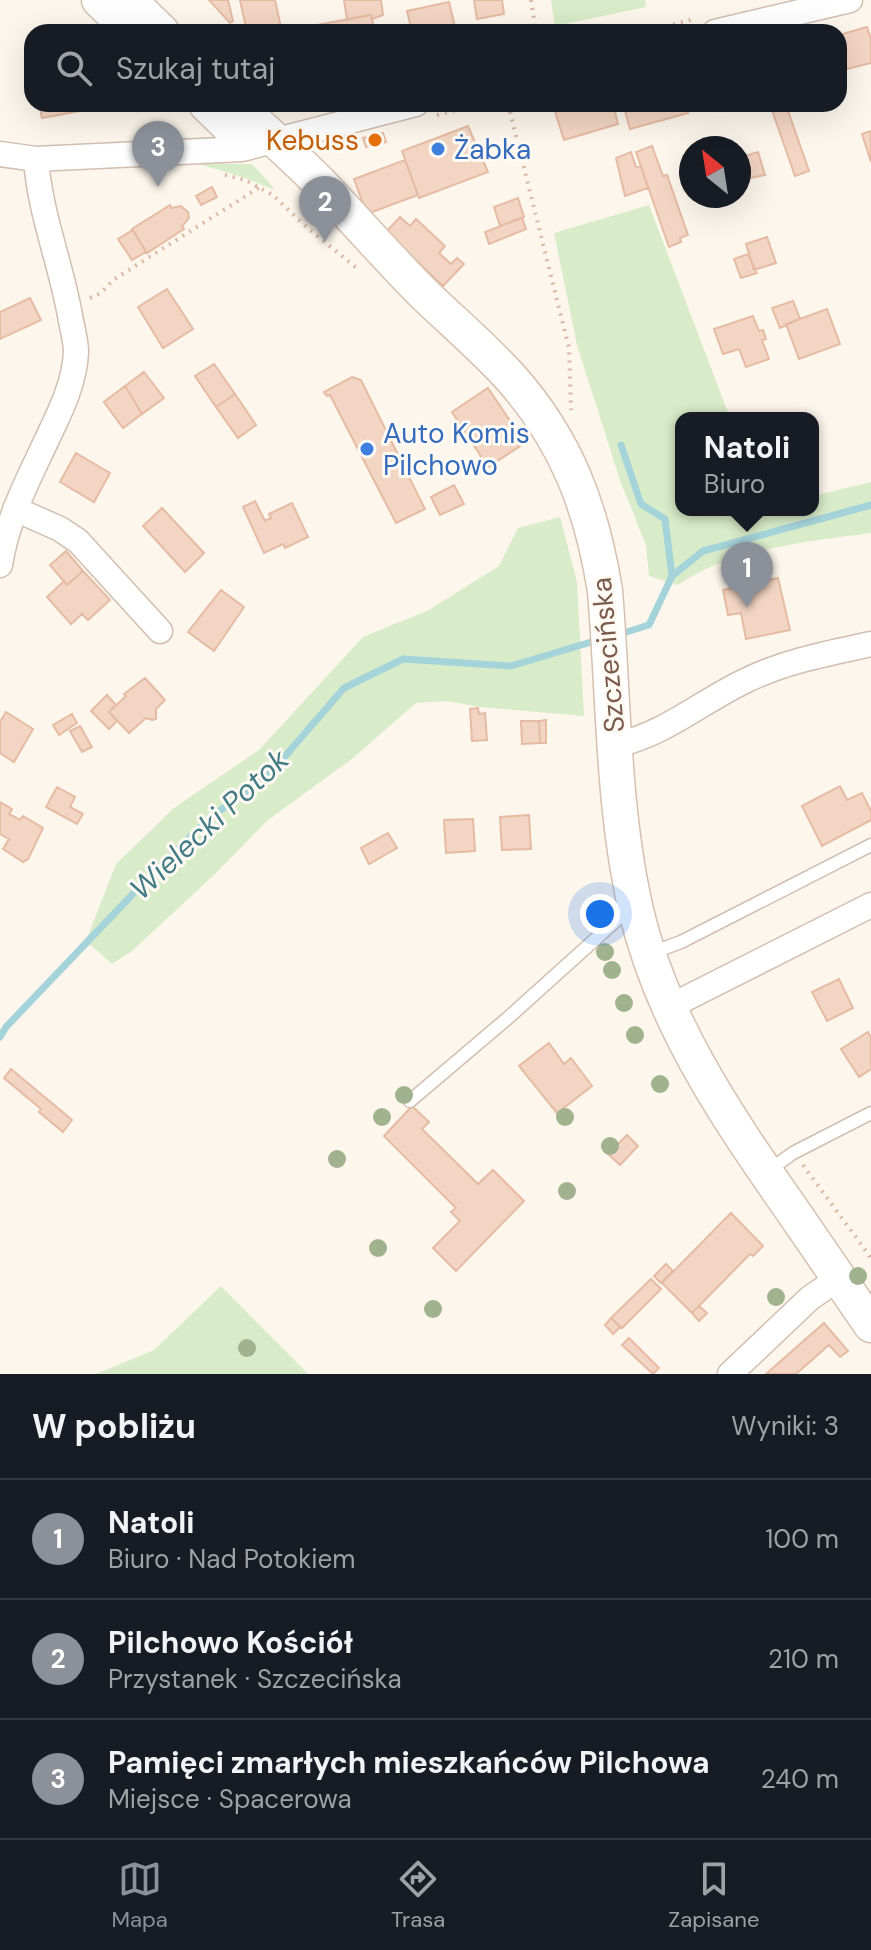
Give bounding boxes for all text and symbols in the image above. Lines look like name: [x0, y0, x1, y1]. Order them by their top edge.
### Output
search box: [24, 24, 847, 112]
icon: search: [52, 46, 96, 90]
text: Szukaj tutaj: [116, 49, 275, 88]
pin: 3: [132, 121, 184, 187]
place label: Kebuss: [266, 122, 359, 159]
marker: Kebuss: [366, 131, 384, 149]
place label: Żabka: [454, 131, 531, 168]
north arrow: [679, 136, 751, 208]
marker: Żabka: [429, 140, 447, 158]
pin: 2: [299, 176, 351, 242]
popup: [675, 412, 819, 516]
place label: Auto Komis Pilchowo: [383, 415, 530, 484]
text: Natoli: [704, 428, 790, 467]
marker: Auto Komis Pilchowo: [358, 440, 376, 458]
text: Biuro: [704, 467, 765, 501]
pin: 1: [721, 542, 773, 608]
street label: Szczecińska: [583, 576, 633, 734]
water label: Wielecki Potok: [121, 740, 297, 908]
your location: [580, 894, 620, 934]
text: W pobliżu: [32, 1404, 196, 1449]
text: Wyniki: 3: [731, 1409, 839, 1443]
text: Natoli: [108, 1503, 194, 1542]
text: 1: [53, 1522, 63, 1556]
text: 100 m: [765, 1522, 839, 1556]
text: Biuro · Nad Potokiem: [108, 1542, 355, 1576]
text: Pilchowo Kościół: [108, 1623, 353, 1662]
text: 2: [50, 1642, 66, 1676]
text: 210 m: [768, 1642, 839, 1676]
text: Przystanek · Szczecińska: [108, 1662, 402, 1696]
text: Pamięci zmarłych mieszkańców Pilchowa: [108, 1743, 710, 1782]
text: 3: [50, 1762, 66, 1796]
text: 240 m: [761, 1762, 839, 1796]
text: Miejsce · Spacerowa: [108, 1782, 352, 1816]
tab: Mapa: [112, 1857, 168, 1934]
tab: Trasa: [391, 1857, 445, 1934]
tab: Zapisane: [668, 1857, 759, 1934]

